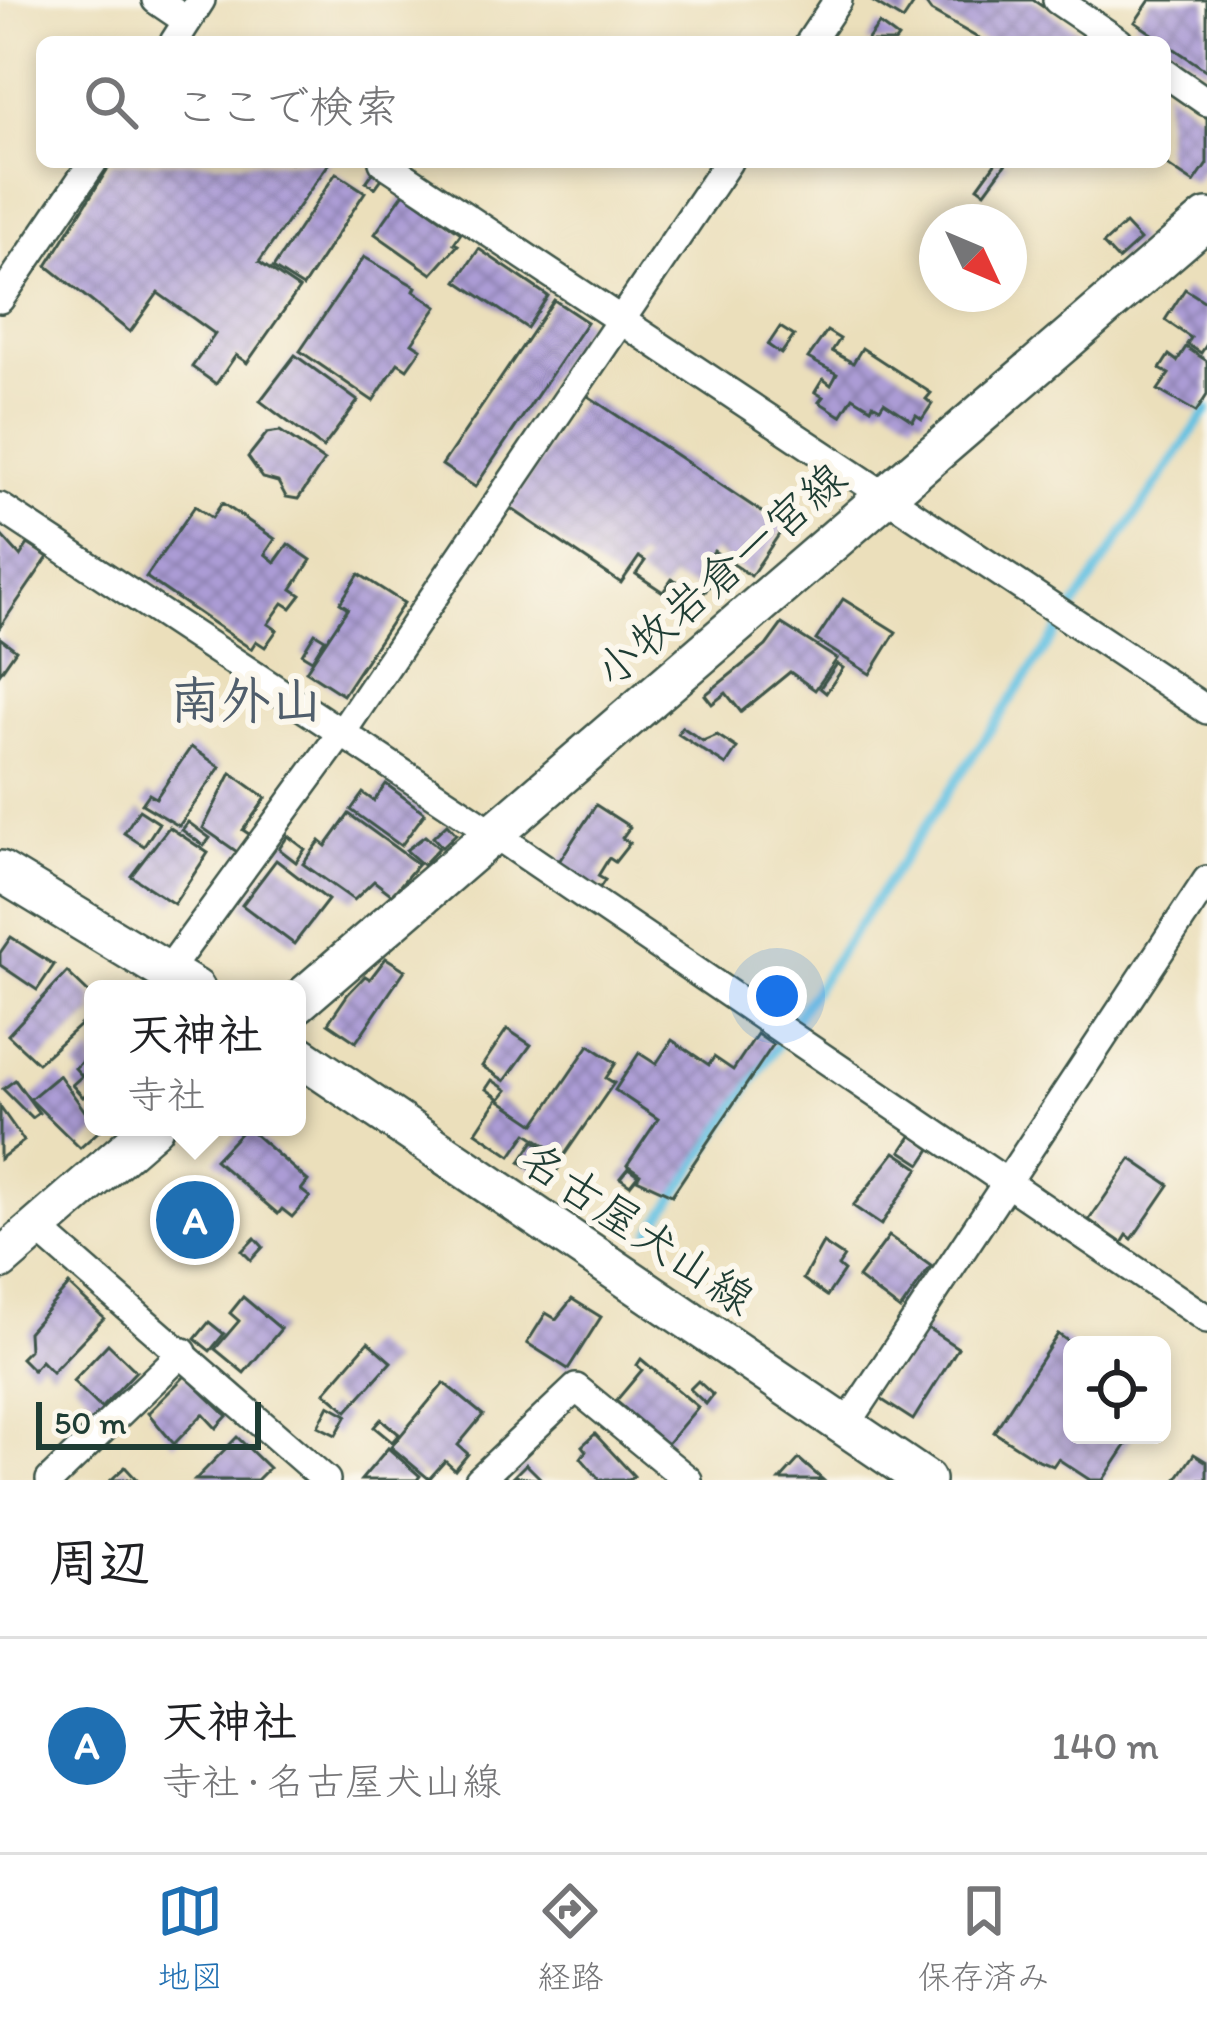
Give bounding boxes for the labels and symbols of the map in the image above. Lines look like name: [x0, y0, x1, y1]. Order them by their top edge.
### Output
north arrow: [919, 204, 1027, 312]
street label: 小牧岩倉一宮線: [583, 450, 857, 698]
district label: 南外山: [169, 670, 323, 731]
your location: [747, 966, 807, 1026]
street label: 名古屋犬山線: [511, 1130, 765, 1326]
pin: A: [156, 1175, 234, 1265]
scale bar: [36, 1396, 261, 1449]

